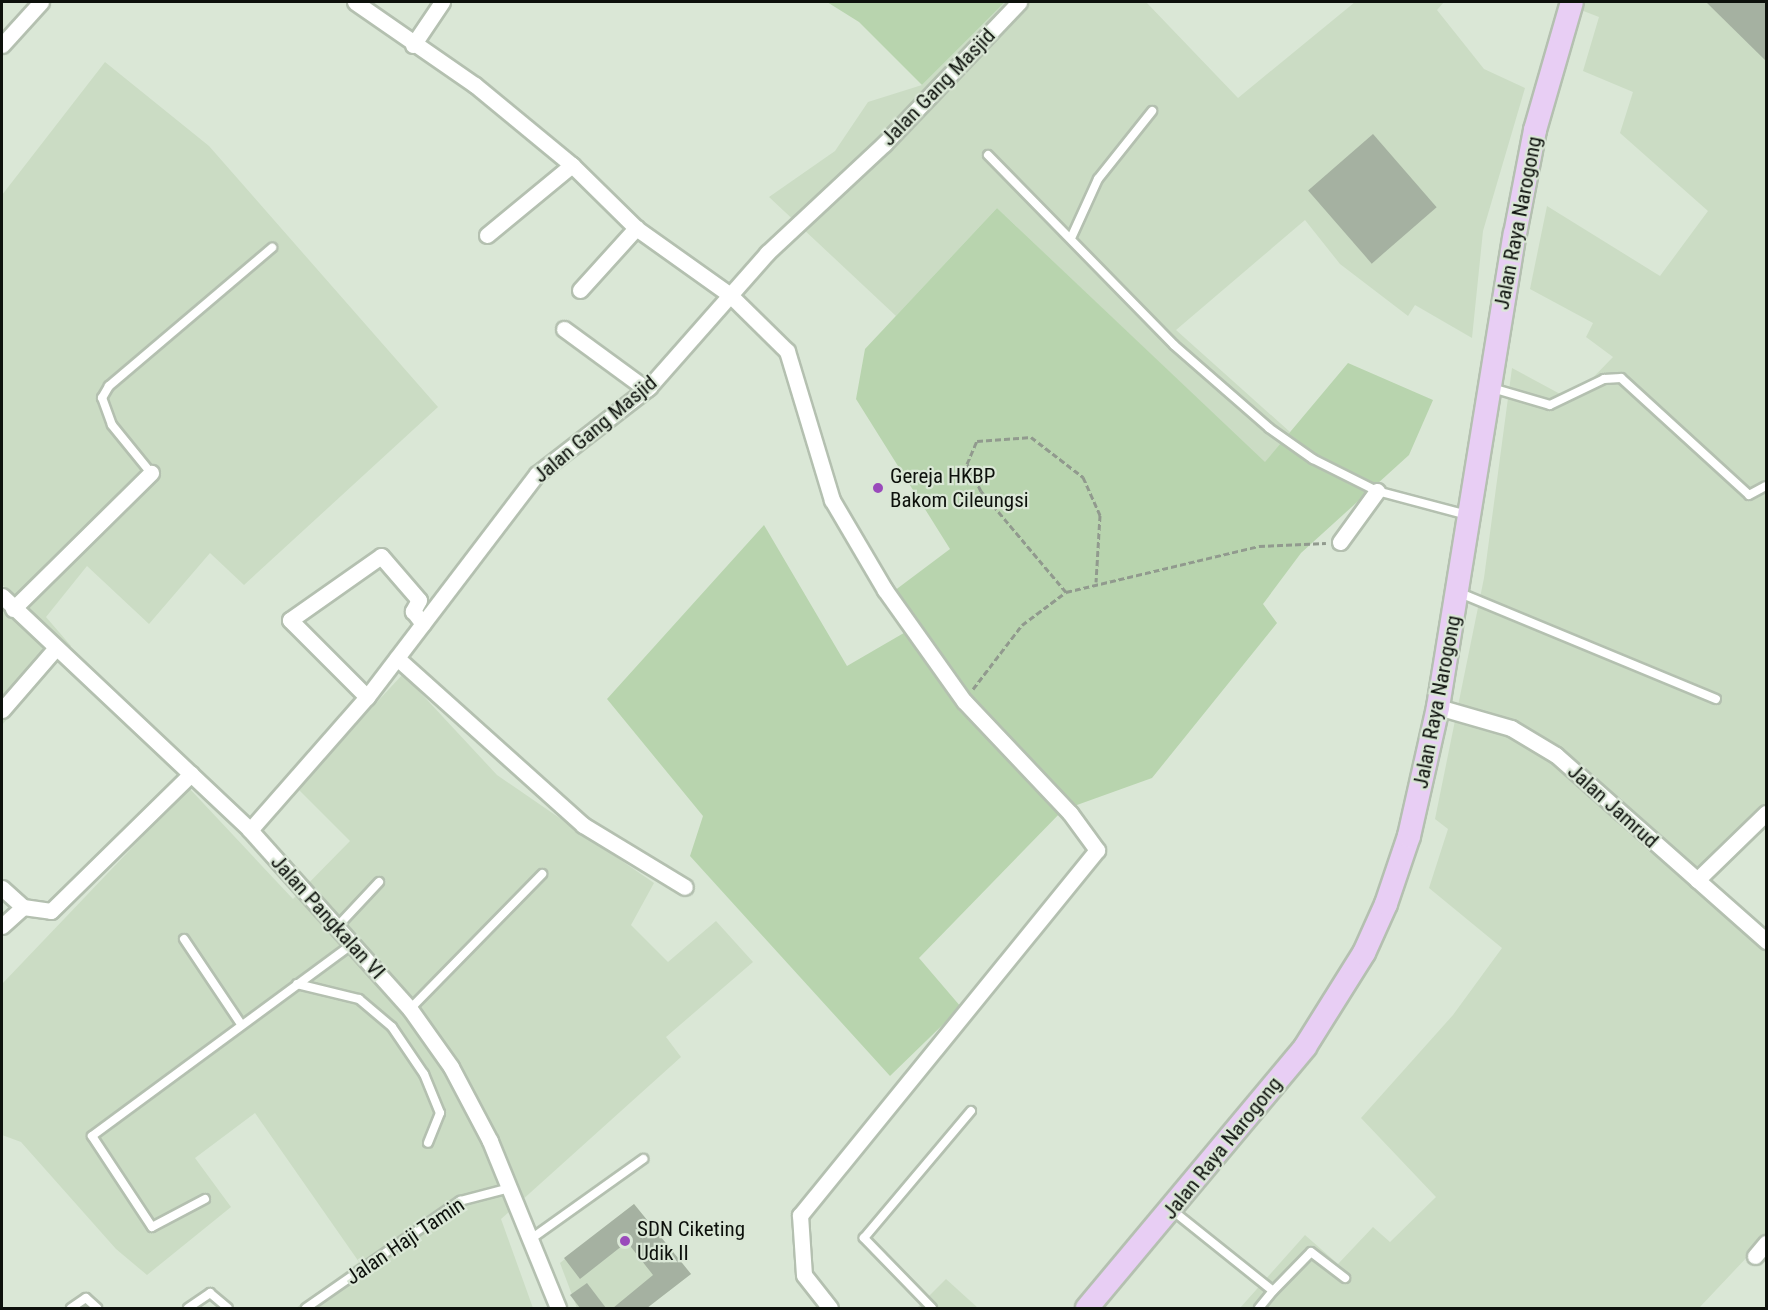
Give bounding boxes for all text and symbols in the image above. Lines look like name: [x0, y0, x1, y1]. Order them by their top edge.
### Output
street label: Jalan Gang Masjid: [876, 23, 1000, 151]
street label: Jalan Raya Narogong: [1489, 134, 1547, 312]
street label: Jalan Gang Masjid: [528, 370, 662, 488]
place label: Gereja HKBP Bakom Cileungsi: [890, 463, 1029, 513]
marker: Gereja HKBP Bakom Cileungsi: [871, 481, 885, 495]
street label: Jalan Raya Narogong: [1408, 613, 1466, 791]
street label: Jalan Jamrud: [1563, 759, 1663, 853]
street label: Jalan Pangkalan VI: [266, 850, 390, 984]
street label: Jalan Raya Narogong: [1157, 1072, 1287, 1224]
street label: Jalan Haji Tamin: [341, 1192, 469, 1290]
place label: SDN Ciketing Udik II: [637, 1216, 745, 1266]
marker: SDN Ciketing Udik II: [618, 1234, 632, 1248]

